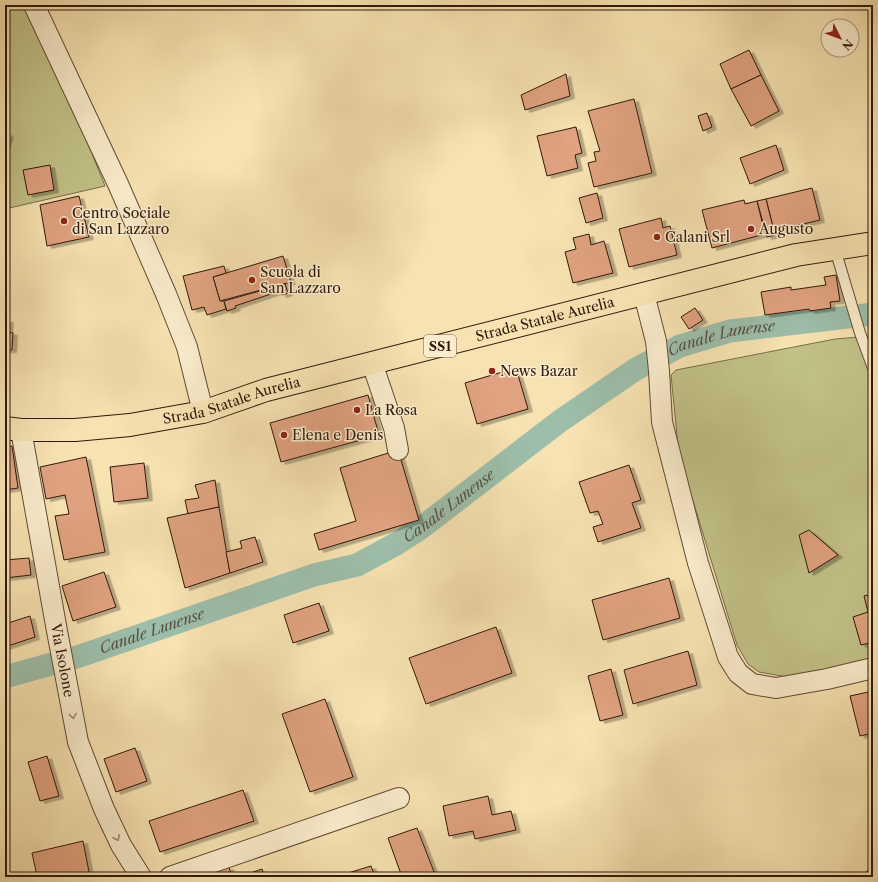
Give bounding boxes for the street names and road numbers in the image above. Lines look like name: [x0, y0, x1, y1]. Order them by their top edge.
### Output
street label: Strada Statale Aurelia: [474, 293, 617, 345]
road number: SS1: [424, 335, 456, 357]
street label: Strada Statale Aurelia: [161, 372, 303, 428]
street label: Via Isolone: [47, 621, 78, 699]

